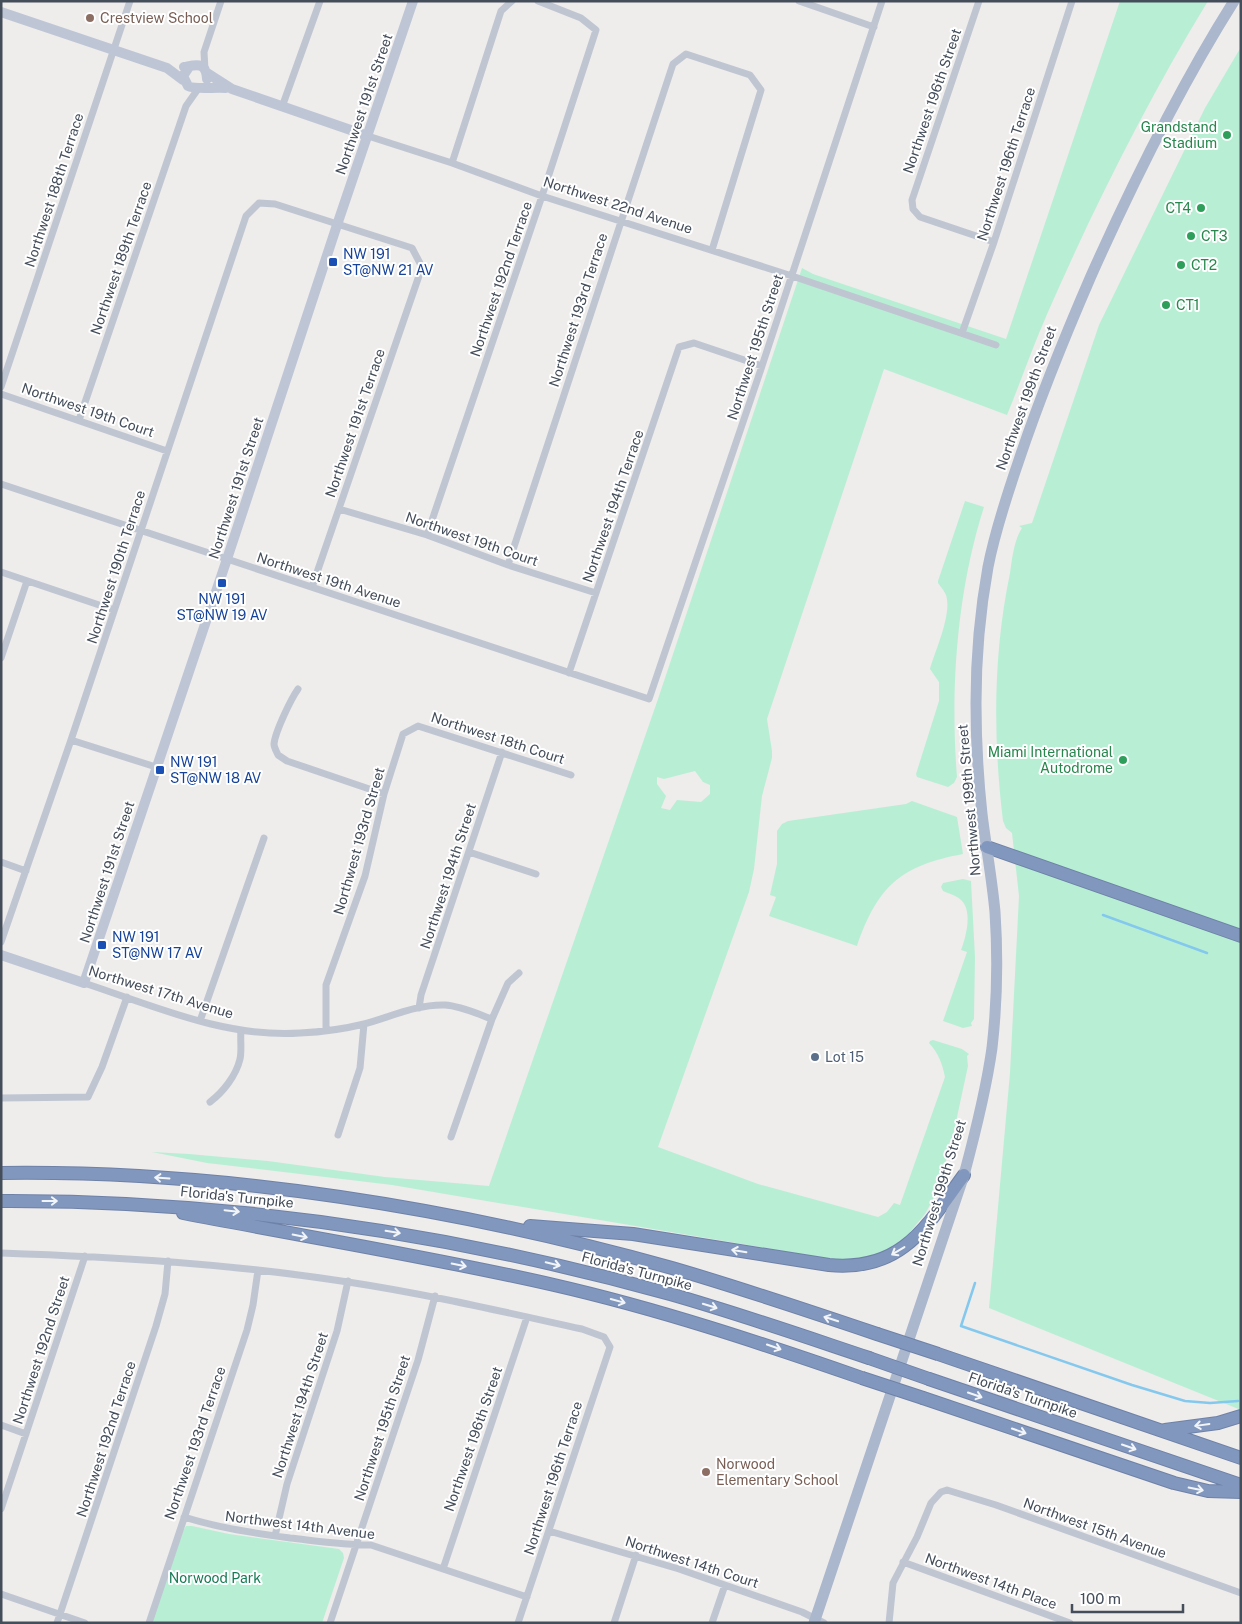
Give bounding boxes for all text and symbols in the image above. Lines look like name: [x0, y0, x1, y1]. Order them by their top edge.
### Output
place label: Crestview School: [100, 10, 213, 26]
marker: Crestview School: [84, 12, 96, 24]
street label: Northwest 196th Street: [900, 26, 964, 176]
street label: Northwest 191st Street: [332, 31, 396, 177]
street label: Northwest 196th Terrace: [974, 85, 1038, 243]
street label: Northwest 188th Terrace: [21, 111, 87, 269]
place label: Grandstand Stadium: [1141, 119, 1217, 151]
marker: Grandstand Stadium: [1221, 129, 1233, 141]
street label: Northwest 22nd Avenue: [541, 173, 695, 237]
street label: Northwest 189th Terrace: [87, 179, 155, 337]
street label: Northwest 192nd Terrace: [467, 199, 535, 359]
place label: CT4: [1165, 200, 1191, 216]
marker: CT4: [1195, 202, 1207, 214]
place label: CT3: [1201, 228, 1228, 244]
marker: CT3: [1185, 230, 1197, 242]
street label: Northwest 193rd Terrace: [546, 231, 610, 389]
place label: NW 191 ST@NW 21 AV: [343, 246, 434, 278]
marker: NW 191 ST@NW 21 AV: [327, 256, 339, 268]
place label: CT2: [1191, 257, 1217, 273]
marker: CT2: [1175, 259, 1187, 271]
street label: Northwest 195th Street: [724, 272, 786, 422]
place label: CT1: [1176, 297, 1199, 313]
marker: CT1: [1160, 299, 1172, 311]
street label: Northwest 199th Street: [992, 324, 1060, 472]
street label: Northwest 191st Terrace: [322, 346, 388, 500]
street label: Northwest 19th Court: [20, 380, 156, 440]
street label: Northwest 191st Street: [205, 415, 267, 561]
street label: Northwest 194th Terrace: [579, 427, 647, 585]
street label: Northwest 190th Terrace: [84, 488, 148, 646]
street label: Northwest 19th Court: [404, 509, 540, 569]
street label: Northwest 19th Avenue: [255, 549, 403, 611]
marker: NW 191 ST@NW 19 AV: [216, 577, 228, 589]
place label: NW 191 ST@NW 19 AV: [177, 591, 268, 623]
street label: Northwest 18th Court: [429, 709, 567, 767]
street label: Northwest 199th Street: [954, 723, 984, 877]
place label: Miami International Autodrome: [988, 744, 1113, 776]
place label: NW 191 ST@NW 18 AV: [170, 754, 262, 786]
marker: Miami International Autodrome: [1117, 754, 1129, 766]
marker: NW 191 ST@NW 18 AV: [154, 764, 166, 776]
street label: Northwest 193rd Street: [330, 765, 388, 917]
street label: Northwest 191st Street: [76, 799, 138, 945]
street label: Northwest 194th Street: [417, 801, 479, 951]
place label: NW 191 ST@NW 17 AV: [112, 929, 203, 961]
marker: NW 191 ST@NW 17 AV: [96, 939, 108, 951]
street label: Northwest 17th Avenue: [87, 962, 235, 1022]
place label: Lot 15: [825, 1049, 864, 1065]
marker: Lot 15: [809, 1051, 821, 1063]
street label: Northwest 199th Street: [909, 1118, 969, 1268]
one-way arrow: [154, 1174, 170, 1183]
street label: Florida's Turnpike: [180, 1183, 295, 1211]
one-way arrow: [42, 1196, 58, 1206]
one-way arrow: [224, 1206, 240, 1216]
one-way arrow: [385, 1228, 401, 1238]
one-way arrow: [291, 1231, 307, 1241]
one-way arrow: [732, 1245, 748, 1255]
one-way arrow: [891, 1246, 905, 1256]
street label: Florida's Turnpike: [580, 1249, 694, 1293]
one-way arrow: [544, 1260, 560, 1269]
one-way arrow: [451, 1261, 467, 1271]
street label: Northwest 192nd Street: [9, 1274, 73, 1426]
one-way arrow: [609, 1297, 625, 1306]
one-way arrow: [701, 1301, 717, 1311]
one-way arrow: [823, 1313, 839, 1323]
street label: Northwest 194th Street: [269, 1330, 331, 1480]
one-way arrow: [765, 1343, 781, 1353]
street label: Northwest 195th Street: [351, 1353, 413, 1503]
street label: Northwest 192nd Terrace: [73, 1359, 139, 1519]
street label: Northwest 193rd Terrace: [161, 1364, 229, 1522]
street label: Northwest 196th Street: [441, 1364, 505, 1514]
street label: Florida's Turnpike: [967, 1369, 1080, 1421]
one-way arrow: [967, 1390, 983, 1400]
street label: Northwest 196th Terrace: [521, 1399, 585, 1557]
one-way arrow: [1194, 1420, 1210, 1430]
one-way arrow: [1010, 1427, 1026, 1436]
one-way arrow: [1121, 1443, 1137, 1452]
place label: Norwood Elementary School: [716, 1456, 839, 1488]
marker: Norwood Elementary School: [700, 1466, 712, 1478]
one-way arrow: [1187, 1484, 1203, 1494]
street label: Northwest 15th Avenue: [1021, 1495, 1169, 1561]
street label: Northwest 14th Avenue: [224, 1508, 376, 1542]
street label: Northwest 14th Court: [623, 1533, 761, 1591]
street label: Northwest 14th Place: [923, 1550, 1059, 1612]
park label: Norwood Park: [169, 1570, 261, 1586]
scale bar: [1072, 1582, 1183, 1614]
text: 100 m: [1080, 1590, 1121, 1607]

